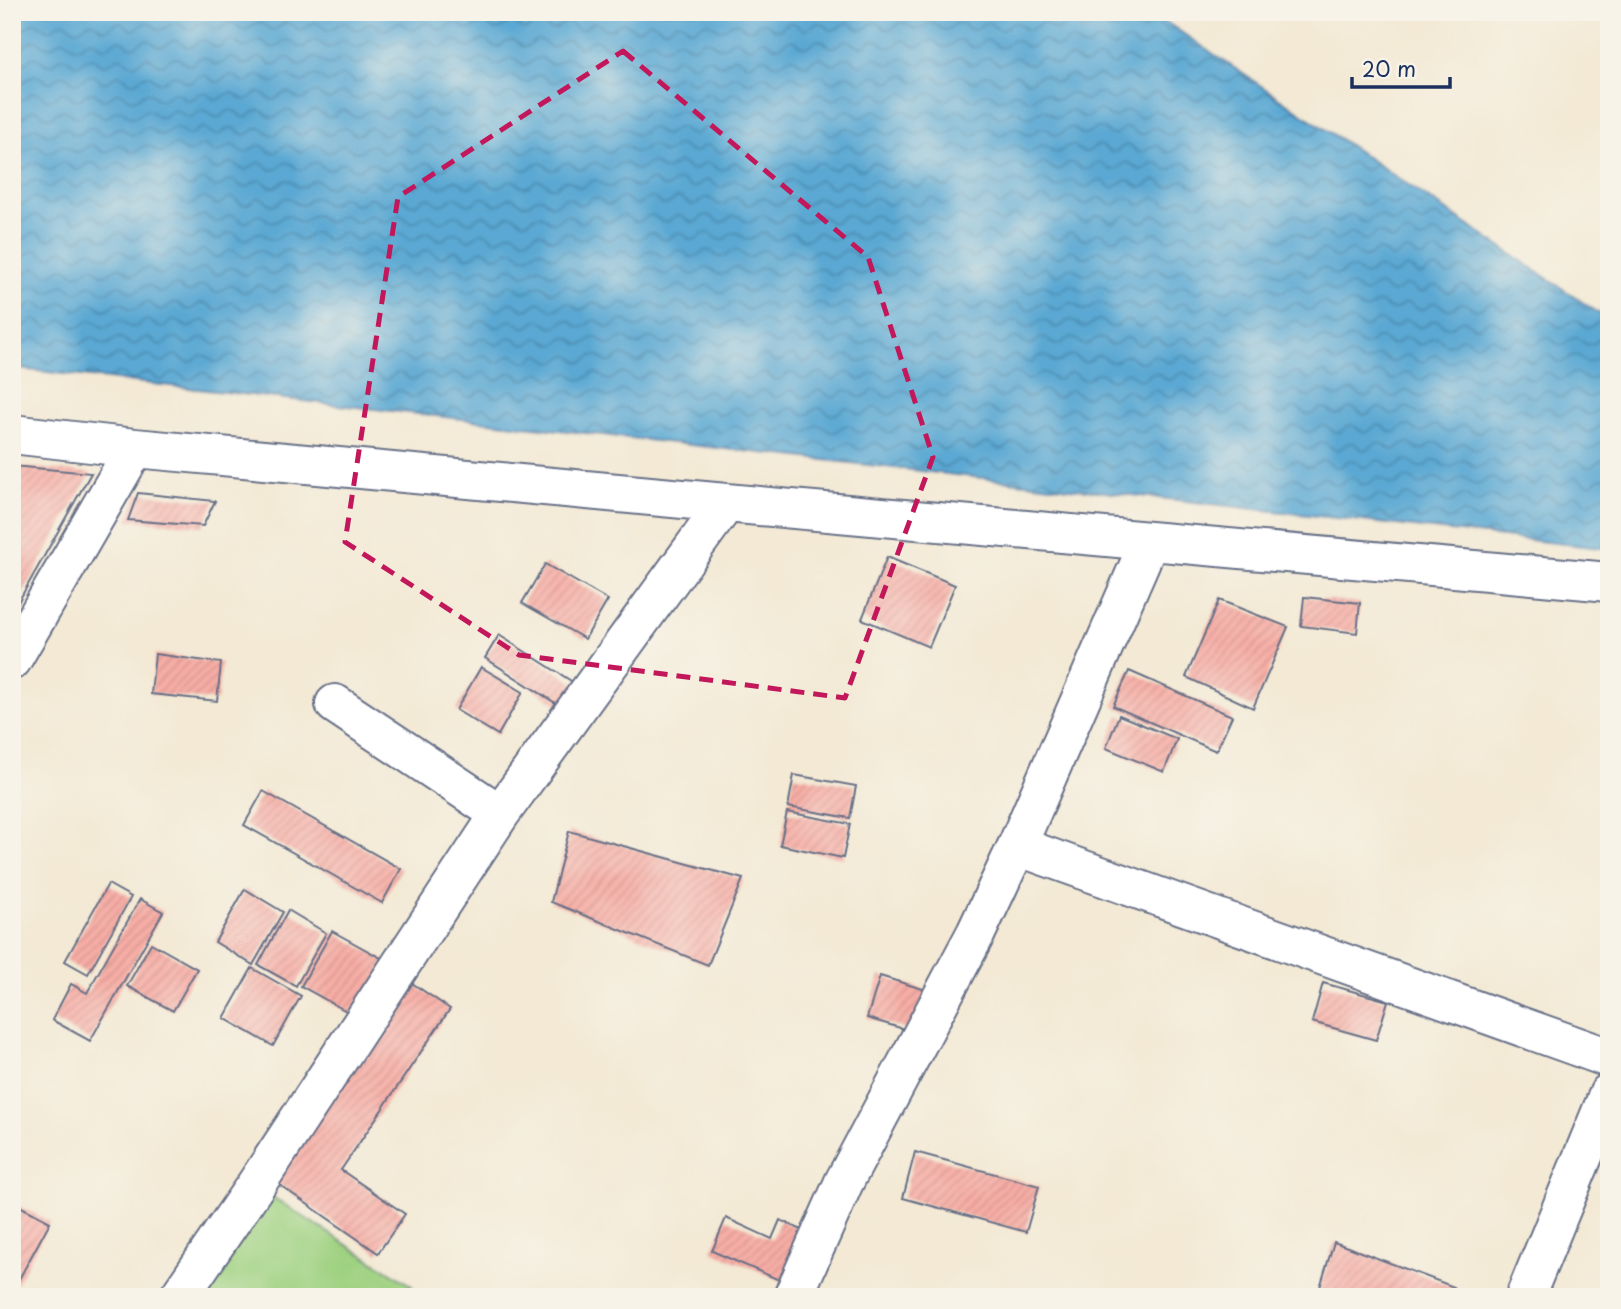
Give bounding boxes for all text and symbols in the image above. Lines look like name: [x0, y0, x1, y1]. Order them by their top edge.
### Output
scale bar: [1352, 46, 1450, 90]
text: 20 m: [1362, 52, 1416, 84]

